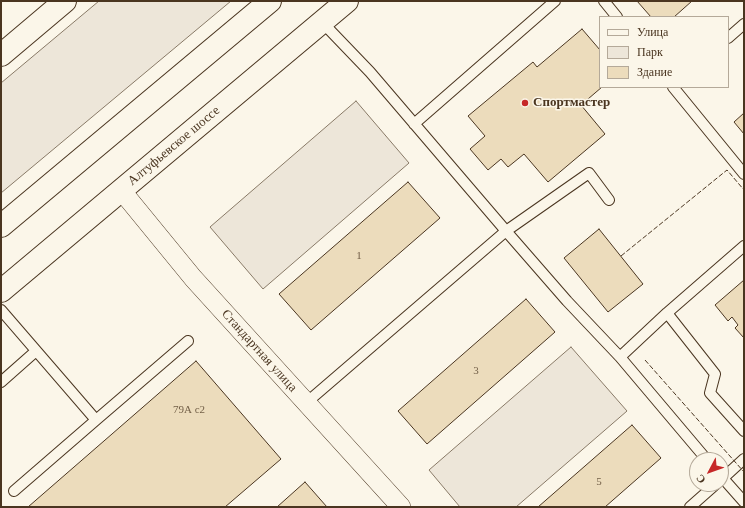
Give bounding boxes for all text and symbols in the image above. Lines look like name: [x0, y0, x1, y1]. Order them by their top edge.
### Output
legend: [599, 16, 729, 88]
text: Улица: [637, 25, 668, 39]
text: Парк: [637, 45, 663, 59]
text: Здание: [637, 65, 672, 79]
place label: Спортмастер: [533, 95, 610, 111]
marker: Спортмастер: [520, 98, 530, 108]
street label: Алтуфьевское шоссе: [125, 103, 223, 189]
house number: 1: [356, 249, 362, 263]
street label: Стандартная улица: [218, 307, 300, 395]
house number: 3: [473, 364, 479, 378]
house number: 79А с2: [173, 403, 205, 417]
north arrow: [689, 452, 729, 492]
text: С: [694, 472, 708, 486]
house number: 5: [596, 475, 602, 489]

